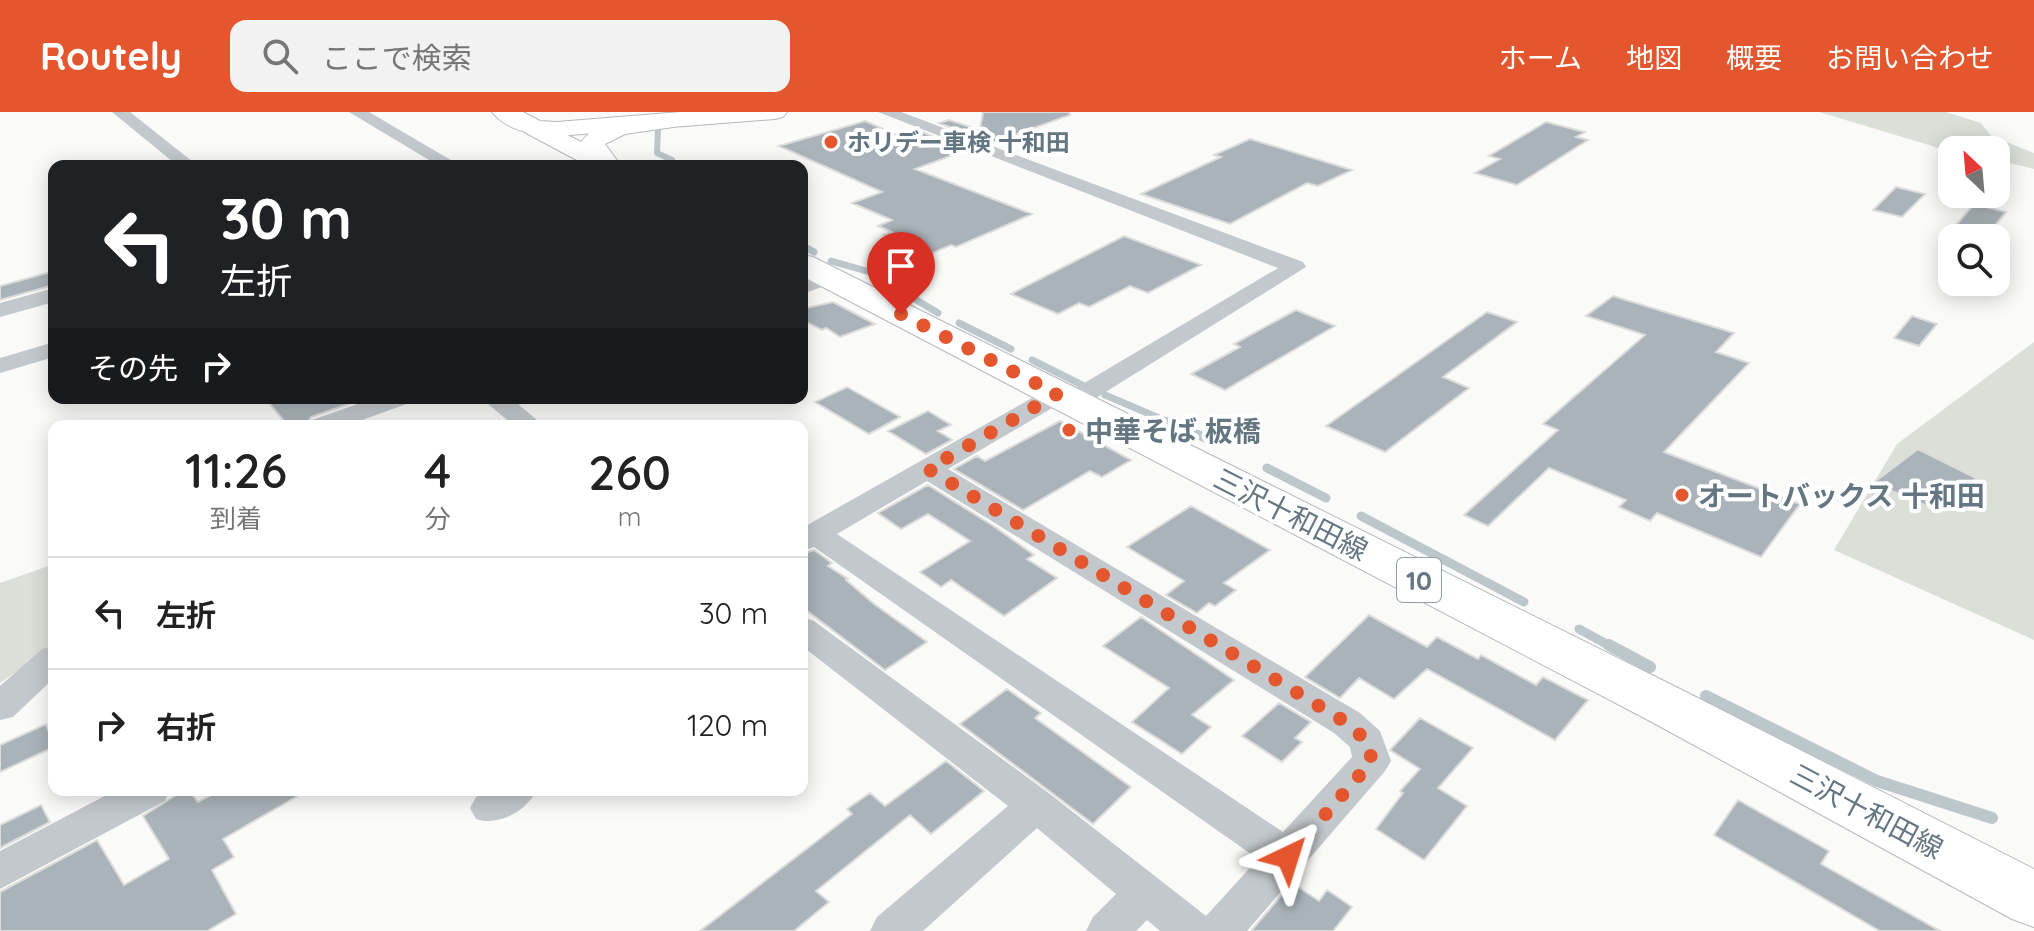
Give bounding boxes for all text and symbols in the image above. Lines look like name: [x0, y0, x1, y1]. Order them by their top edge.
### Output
search box: [230, 20, 790, 92]
text: Routely: [40, 32, 182, 80]
icon: search: [258, 34, 302, 78]
text: ここで検索: [322, 39, 472, 77]
text: ホーム: [1499, 40, 1582, 75]
text: 地図: [1626, 40, 1682, 75]
text: 概要: [1726, 40, 1782, 75]
text: お問い合わせ: [1826, 40, 1994, 75]
place label: ホリデー車検 十和田: [847, 127, 1070, 157]
marker: ホリデー車検 十和田: [822, 133, 840, 151]
north arrow: [1938, 136, 2010, 208]
map controls: [1938, 136, 2010, 296]
text: 30 m: [220, 183, 352, 253]
icon: left: [88, 192, 192, 296]
button: search: [1938, 224, 2010, 296]
pin: [867, 232, 935, 314]
icon: arrive: [879, 244, 923, 288]
text: 左折: [220, 258, 292, 303]
icon: right: [194, 344, 238, 388]
text: その先: [88, 349, 178, 387]
place label: 中華そば 板橋: [1085, 413, 1261, 448]
marker: 中華そば 板橋: [1060, 421, 1078, 439]
text: 11:26: [185, 440, 287, 500]
text: 4: [424, 440, 451, 500]
text: 260: [588, 442, 671, 502]
street label: 三沢十和田線: [1208, 460, 1374, 568]
place label: オートバックス 十和田: [1698, 478, 1985, 513]
marker: オートバックス 十和田: [1673, 486, 1691, 504]
text: m: [618, 500, 642, 533]
text: 到着: [210, 502, 262, 535]
text: 分: [425, 502, 451, 535]
road number: 10: [1397, 558, 1441, 602]
icon: left: [88, 591, 132, 635]
text: 30 m: [699, 594, 768, 632]
text: 左折: [156, 596, 216, 634]
icon: right: [88, 703, 132, 747]
text: 120 m: [687, 706, 768, 744]
text: 右折: [156, 708, 216, 746]
street label: 三沢十和田線: [1785, 756, 1949, 866]
position arrow: [1246, 815, 1330, 899]

